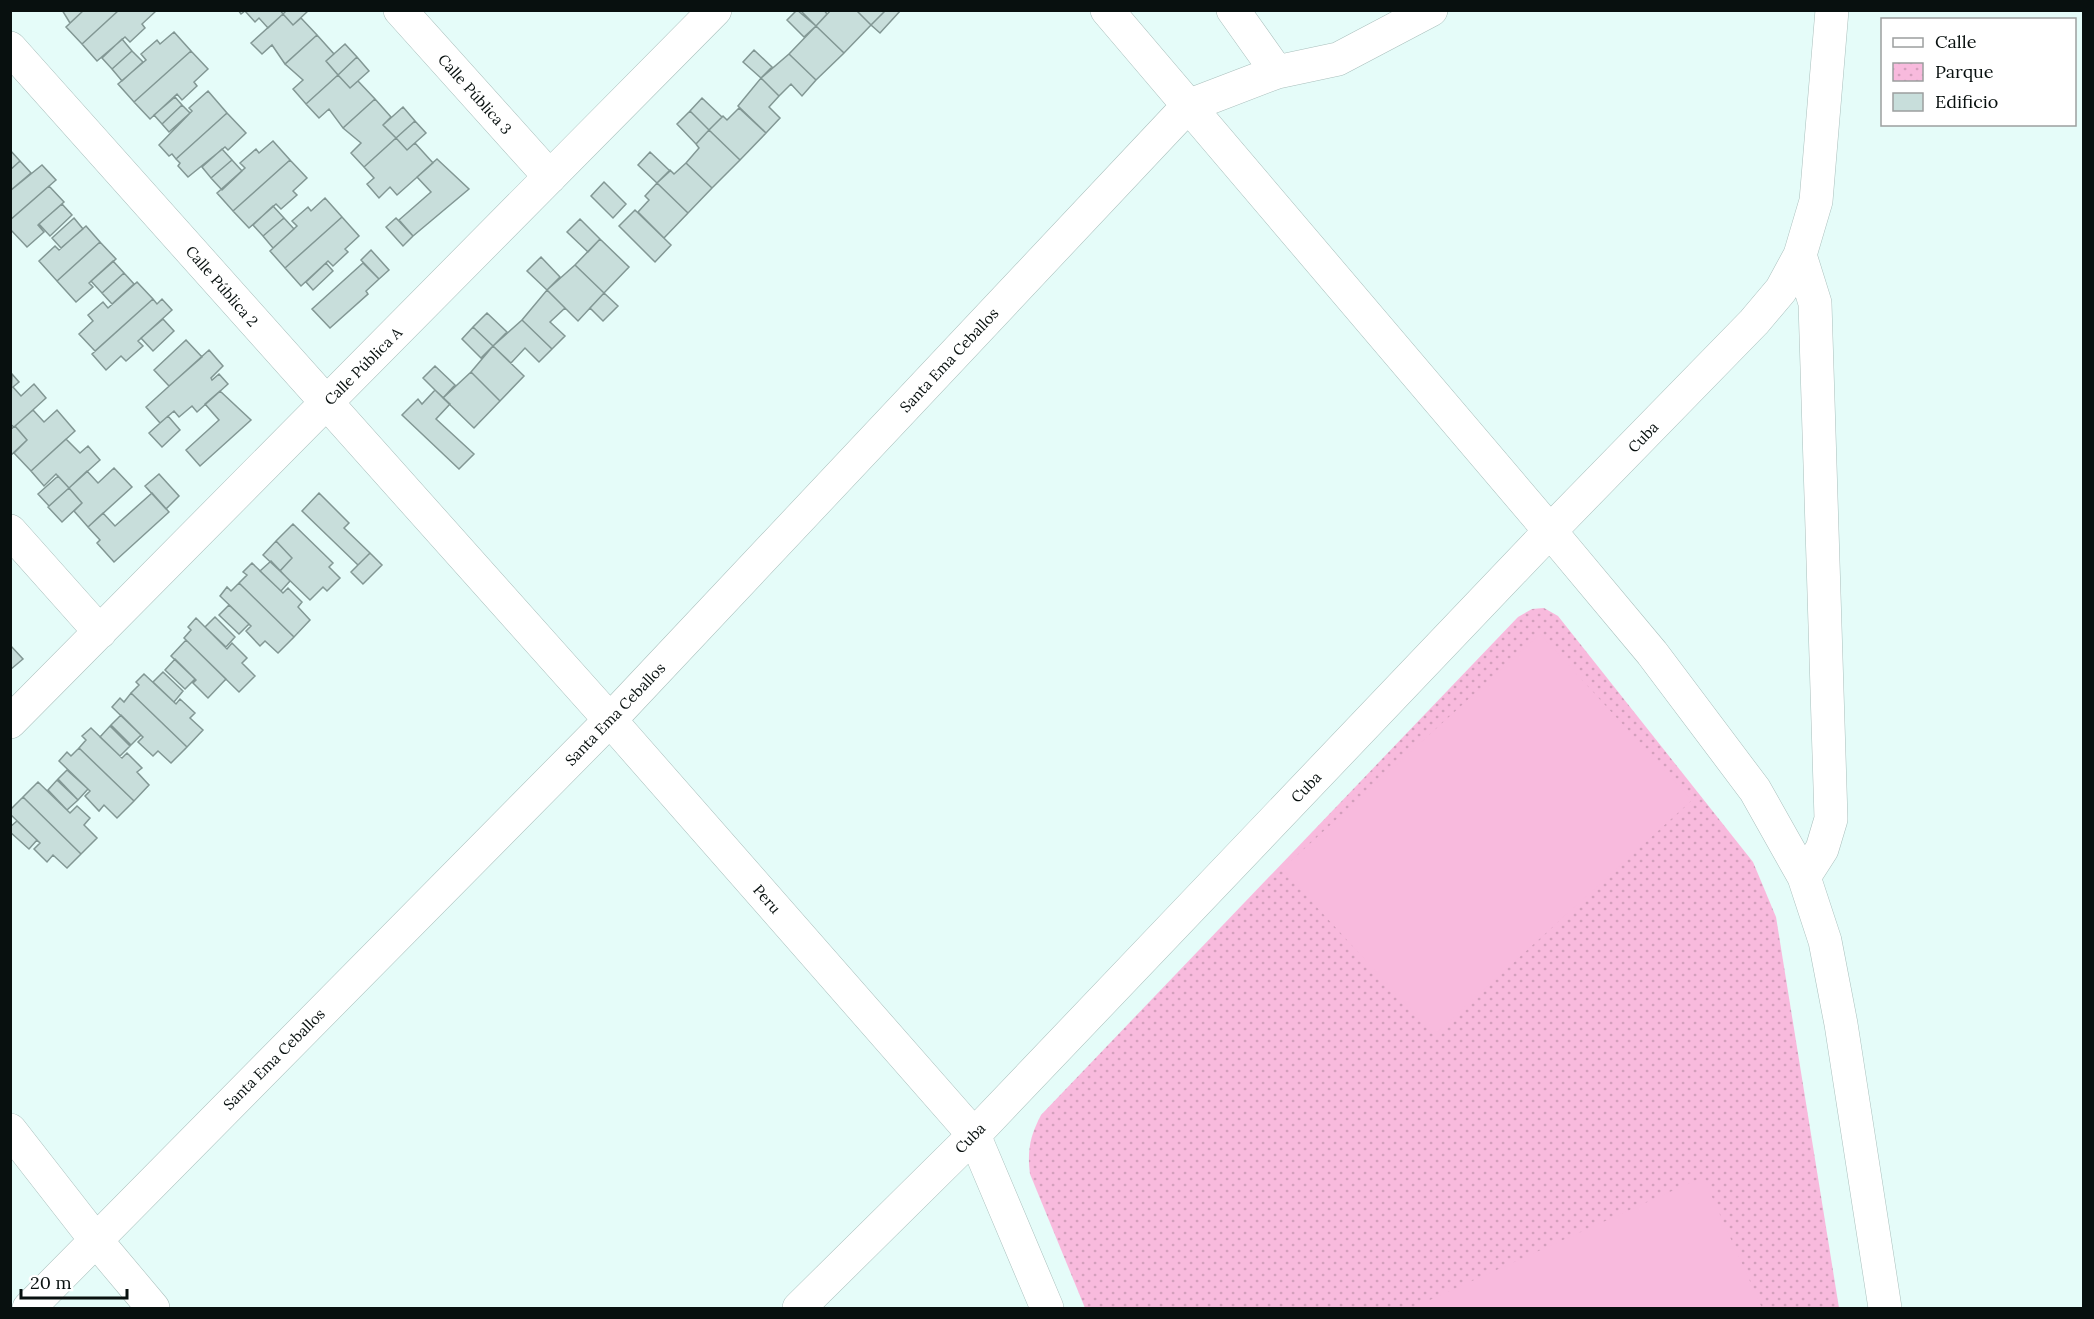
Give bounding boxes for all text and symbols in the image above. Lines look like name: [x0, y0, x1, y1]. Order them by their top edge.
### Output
legend: [1881, 18, 2076, 126]
text: Calle: [1935, 30, 1977, 53]
street label: Calle Pública 3: [434, 50, 516, 138]
text: Parque: [1935, 60, 1994, 83]
text: Edificio: [1935, 90, 1998, 113]
street label: Calle Pública 2: [182, 242, 262, 330]
street label: Santa Ema Ceballos: [896, 304, 1002, 416]
street label: Calle Pública A: [320, 323, 406, 409]
street label: Cuba: [1624, 417, 1662, 457]
street label: Santa Ema Ceballos: [561, 658, 669, 770]
street label: Cuba: [1287, 767, 1325, 807]
street label: Peru: [749, 880, 785, 918]
street label: Santa Ema Ceballos: [219, 1004, 329, 1114]
street label: Cuba: [951, 1118, 990, 1157]
scale bar: [21, 1262, 128, 1300]
text: 20 m: [30, 1271, 72, 1294]

